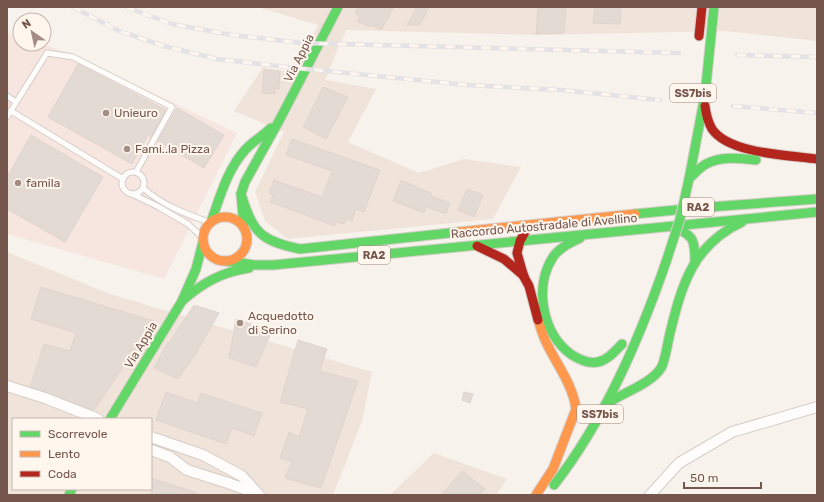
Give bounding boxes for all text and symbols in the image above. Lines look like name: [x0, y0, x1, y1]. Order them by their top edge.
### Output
north arrow: [12, 12, 52, 52]
text: N: [20, 16, 34, 32]
street label: Via Appia: [281, 32, 317, 84]
road number: SS7bis: [670, 84, 716, 102]
place label: Unieuro: [114, 106, 158, 120]
marker: Unieuro: [101, 108, 111, 118]
place label: Fami..la Pizza: [135, 142, 210, 156]
marker: Fami..la Pizza: [122, 144, 132, 154]
place label: famila: [26, 176, 60, 190]
marker: famila: [13, 178, 23, 188]
road number: RA2: [682, 198, 714, 216]
street label: Raccordo Autostradale di Avellino: [450, 211, 638, 241]
road number: RA2: [358, 246, 390, 264]
place label: Acquedotto di Serino: [248, 309, 314, 337]
marker: Acquedotto di Serino: [235, 318, 245, 328]
street label: Via Appia: [122, 319, 160, 371]
road number: SS7bis: [577, 405, 623, 423]
legend: [12, 418, 152, 490]
text: Scorrevole: [48, 427, 108, 441]
text: Lento: [48, 447, 80, 461]
scale bar: [684, 464, 761, 490]
text: Coda: [48, 467, 77, 481]
text: 50 m: [690, 471, 718, 485]

